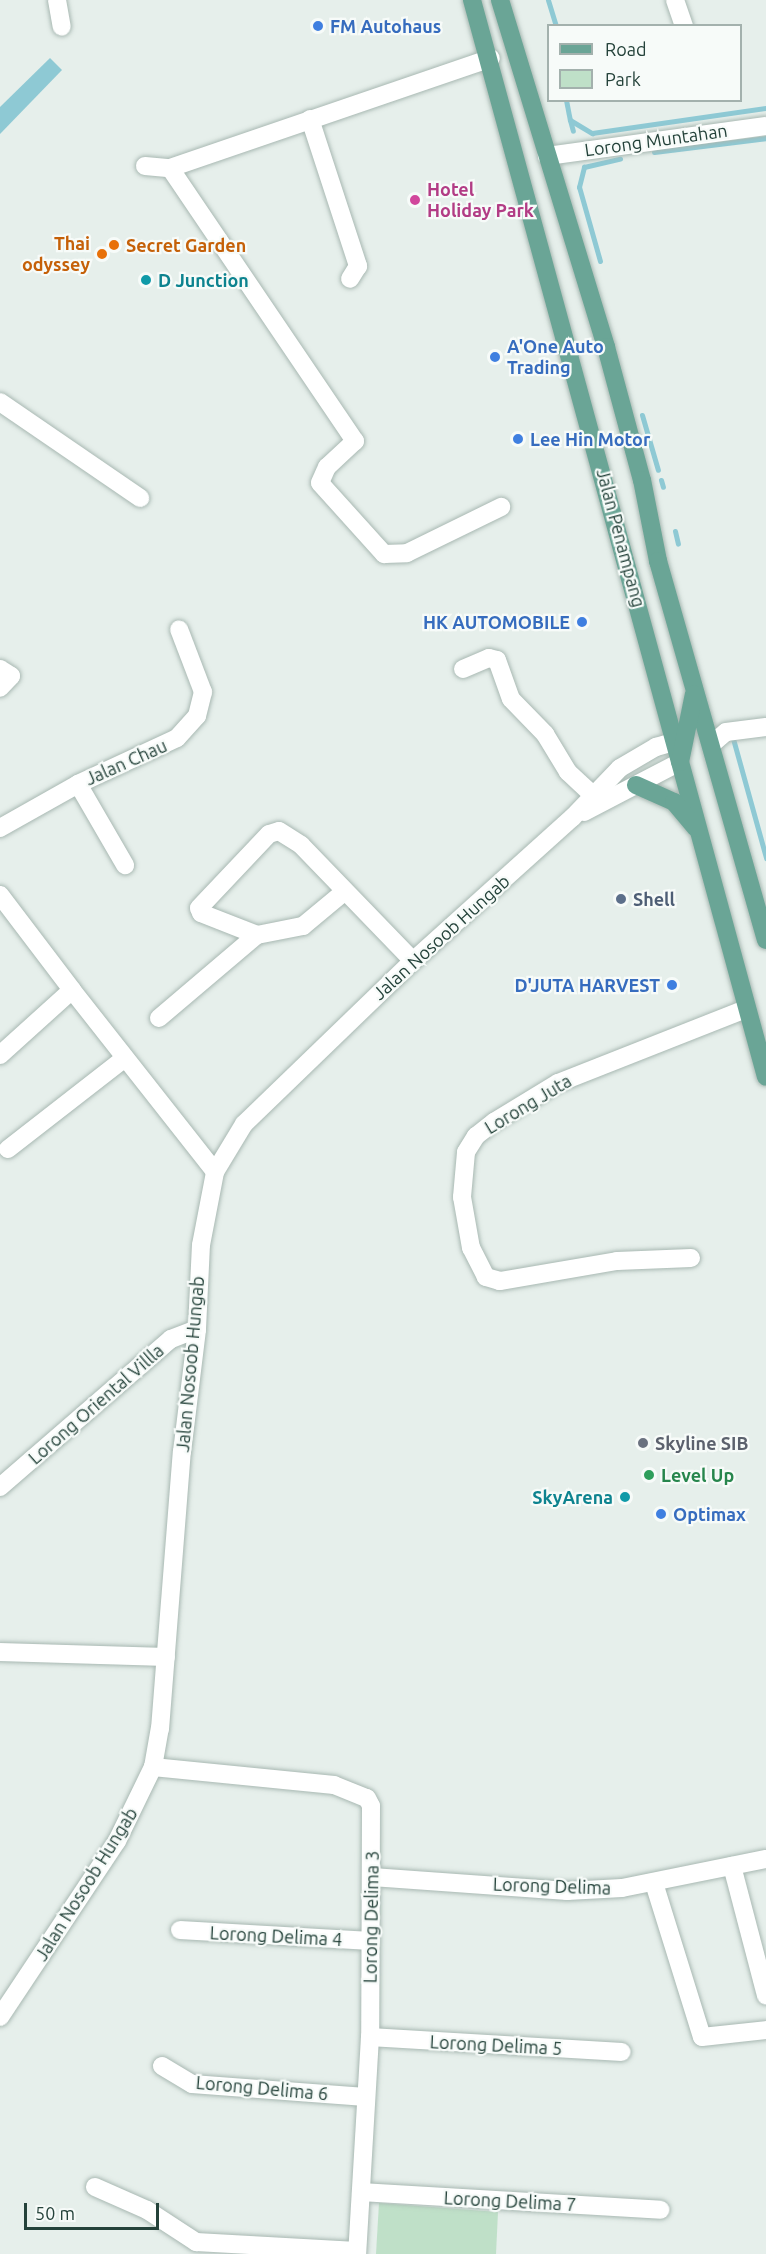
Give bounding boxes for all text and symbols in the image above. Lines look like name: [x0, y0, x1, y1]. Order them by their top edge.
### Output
place label: FM Autohaus: [330, 15, 441, 37]
marker: FM Autohaus: [311, 19, 325, 33]
legend: [547, 24, 742, 102]
text: Road: [605, 39, 647, 59]
text: Park: [605, 69, 641, 89]
street label: Lorong Muntahan: [583, 119, 729, 161]
place label: Hotel Holiday Park: [427, 179, 534, 222]
marker: Hotel Holiday Park: [408, 193, 422, 207]
place label: Thai odyssey: [22, 233, 90, 276]
place label: Secret Garden: [126, 234, 246, 256]
marker: Secret Garden: [107, 238, 121, 252]
marker: Thai odyssey: [95, 247, 109, 261]
place label: D Junction: [158, 269, 249, 291]
marker: D Junction: [139, 273, 153, 287]
place label: A'One Auto Trading: [507, 336, 604, 378]
marker: A'One Auto Trading: [488, 350, 502, 364]
place label: Lee Hin Motor: [530, 428, 650, 450]
marker: Lee Hin Motor: [511, 432, 525, 446]
street label: Jalan Penampang: [592, 466, 650, 610]
place label: HK AUTOMOBILE: [423, 611, 570, 633]
marker: HK AUTOMOBILE: [575, 615, 589, 629]
street label: Jalan Chau: [82, 734, 170, 790]
street label: Jalan Nosoob Hungab: [368, 870, 514, 1004]
place label: Shell: [633, 888, 675, 910]
marker: Shell: [614, 892, 628, 906]
place label: D'JUTA HARVEST: [514, 974, 660, 996]
marker: D'JUTA HARVEST: [665, 978, 679, 992]
street label: Lorong Juta: [481, 1070, 575, 1138]
street label: Jalan Nosoob Hungab: [172, 1275, 208, 1453]
street label: Lorong Oriental Villla: [24, 1339, 168, 1469]
place label: Skyline SIB: [655, 1432, 748, 1454]
marker: Skyline SIB: [636, 1436, 650, 1450]
place label: Level Up: [661, 1464, 734, 1486]
marker: Level Up: [642, 1468, 656, 1482]
place label: SkyArena: [532, 1486, 613, 1508]
marker: SkyArena: [618, 1490, 632, 1504]
place label: Optimax: [673, 1503, 746, 1525]
marker: Optimax: [654, 1507, 668, 1521]
street label: Jalan Nosoob Hungab: [30, 1803, 142, 1965]
street label: Lorong Delima 3: [359, 1851, 383, 1983]
street label: Lorong Delima: [493, 1873, 611, 1899]
street label: Lorong Delima 4: [209, 1922, 343, 1950]
street label: Lorong Delima 5: [429, 2031, 563, 2059]
street label: Lorong Delima 6: [195, 2071, 329, 2105]
street label: Lorong Delima 7: [443, 2187, 577, 2215]
scale bar: [27, 2191, 162, 2229]
text: 50 m: [35, 2203, 75, 2223]

